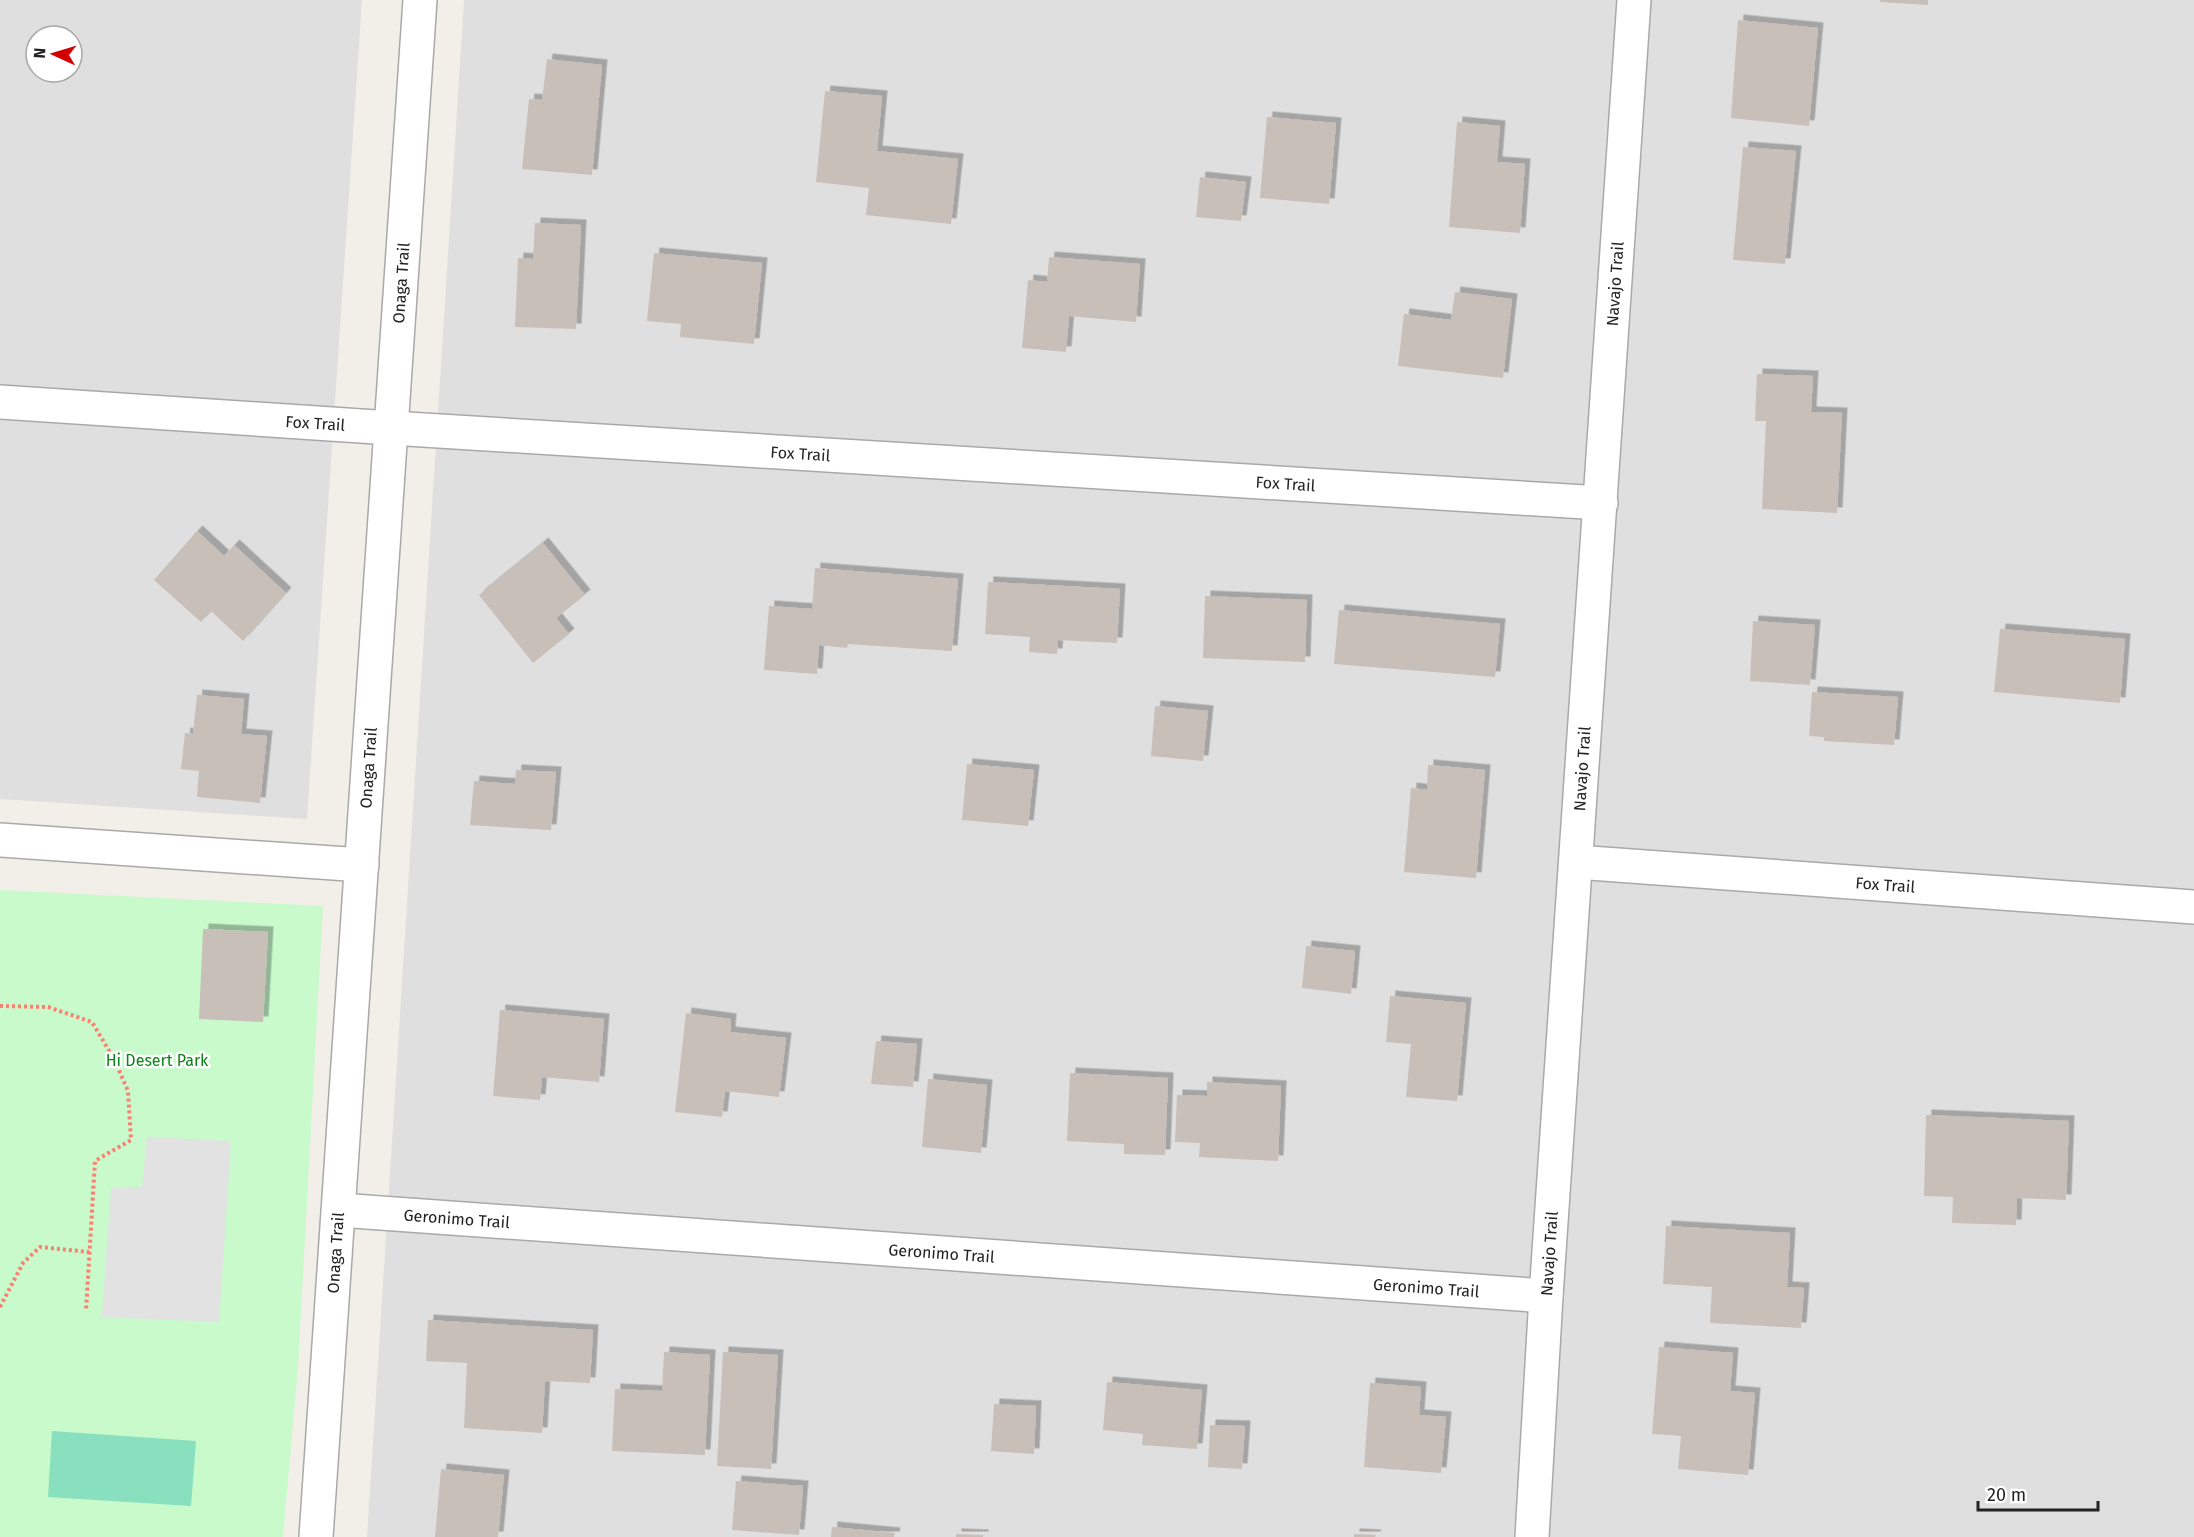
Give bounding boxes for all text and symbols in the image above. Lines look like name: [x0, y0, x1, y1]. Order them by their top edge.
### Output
north arrow: [24, 24, 84, 84]
text: N: [30, 47, 49, 59]
street label: Navajo Trail: [1602, 240, 1627, 327]
street label: Onaga Trail: [389, 241, 413, 324]
street label: Fox Trail: [285, 412, 346, 434]
street label: Fox Trail: [770, 442, 831, 465]
street label: Fox Trail: [1255, 472, 1316, 495]
street label: Navajo Trail: [1569, 725, 1594, 812]
street label: Onaga Trail: [356, 726, 380, 809]
street label: Fox Trail: [1855, 873, 1916, 896]
park label: Hi Desert Park: [106, 1051, 209, 1070]
street label: Geronimo Trail: [403, 1205, 511, 1232]
street label: Navajo Trail: [1537, 1210, 1561, 1297]
street label: Onaga Trail: [323, 1211, 347, 1294]
street label: Geronimo Trail: [888, 1240, 996, 1266]
street label: Geronimo Trail: [1372, 1274, 1480, 1301]
scale bar: [1978, 1474, 2098, 1512]
text: 20 m: [1987, 1484, 2026, 1506]

